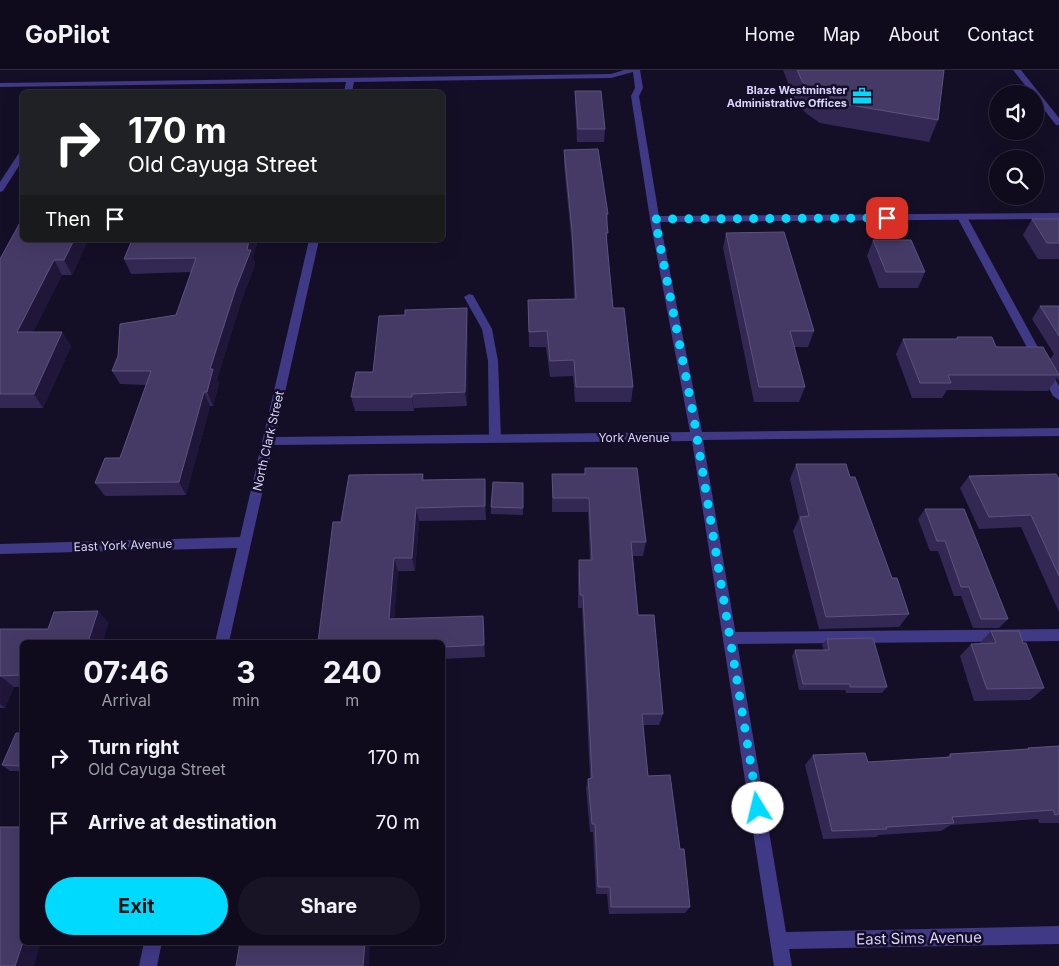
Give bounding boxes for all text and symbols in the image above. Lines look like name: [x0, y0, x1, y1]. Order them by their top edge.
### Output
text: GoPilot: [25, 20, 110, 49]
text: Home: [745, 24, 795, 45]
text: Map: [823, 24, 860, 45]
text: About: [888, 24, 939, 45]
text: Contact: [967, 24, 1034, 45]
place label: Blaze Westminster Administrative Offices: [727, 83, 848, 110]
office icon: Blaze Westminster Administrative Offices: [851, 85, 873, 107]
map controls: [989, 85, 1044, 205]
button: sound: [989, 85, 1044, 140]
text: 170 m: [128, 109, 227, 151]
icon: right: [45, 110, 110, 175]
button: search: [989, 150, 1044, 205]
text: Old Cayuga Street: [128, 151, 317, 177]
pin: [866, 197, 908, 239]
icon: arrive: [873, 204, 901, 232]
icon: arrive: [101, 205, 129, 233]
text: Then: [45, 208, 91, 231]
street label: North Clark Street: [249, 389, 287, 493]
street label: York Avenue: [598, 430, 670, 445]
street label: East York Avenue: [73, 536, 173, 554]
text: 07:46: [83, 654, 169, 690]
text: 3: [236, 654, 256, 690]
text: 240: [323, 654, 382, 690]
text: Arrival: [102, 690, 151, 710]
text: min: [232, 690, 260, 710]
text: m: [345, 690, 359, 710]
text: Turn right: [88, 736, 179, 759]
icon: right: [45, 744, 73, 772]
text: 170 m: [368, 746, 420, 769]
text: Old Cayuga Street: [88, 759, 226, 779]
position arrow: [731, 781, 783, 833]
icon: arrive: [45, 809, 73, 837]
text: Arrive at destination: [88, 811, 277, 834]
text: 70 m: [376, 811, 420, 834]
button: Exit: [45, 877, 228, 935]
button: Share: [238, 877, 420, 935]
street label: East Sims Avenue: [856, 927, 982, 949]

